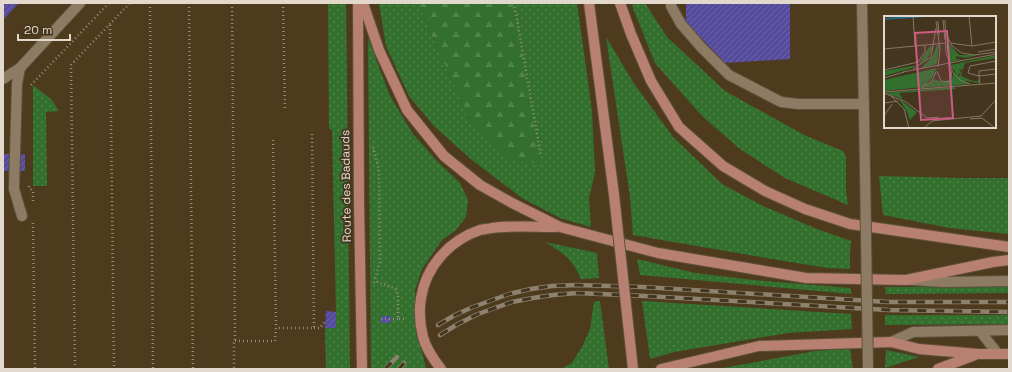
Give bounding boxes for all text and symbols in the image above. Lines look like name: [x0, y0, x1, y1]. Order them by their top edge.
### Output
scale bar: [18, 16, 70, 42]
inset map: [884, 16, 996, 128]
text: 20 m: [24, 22, 52, 38]
street label: Route des Badauds: [337, 130, 355, 242]

